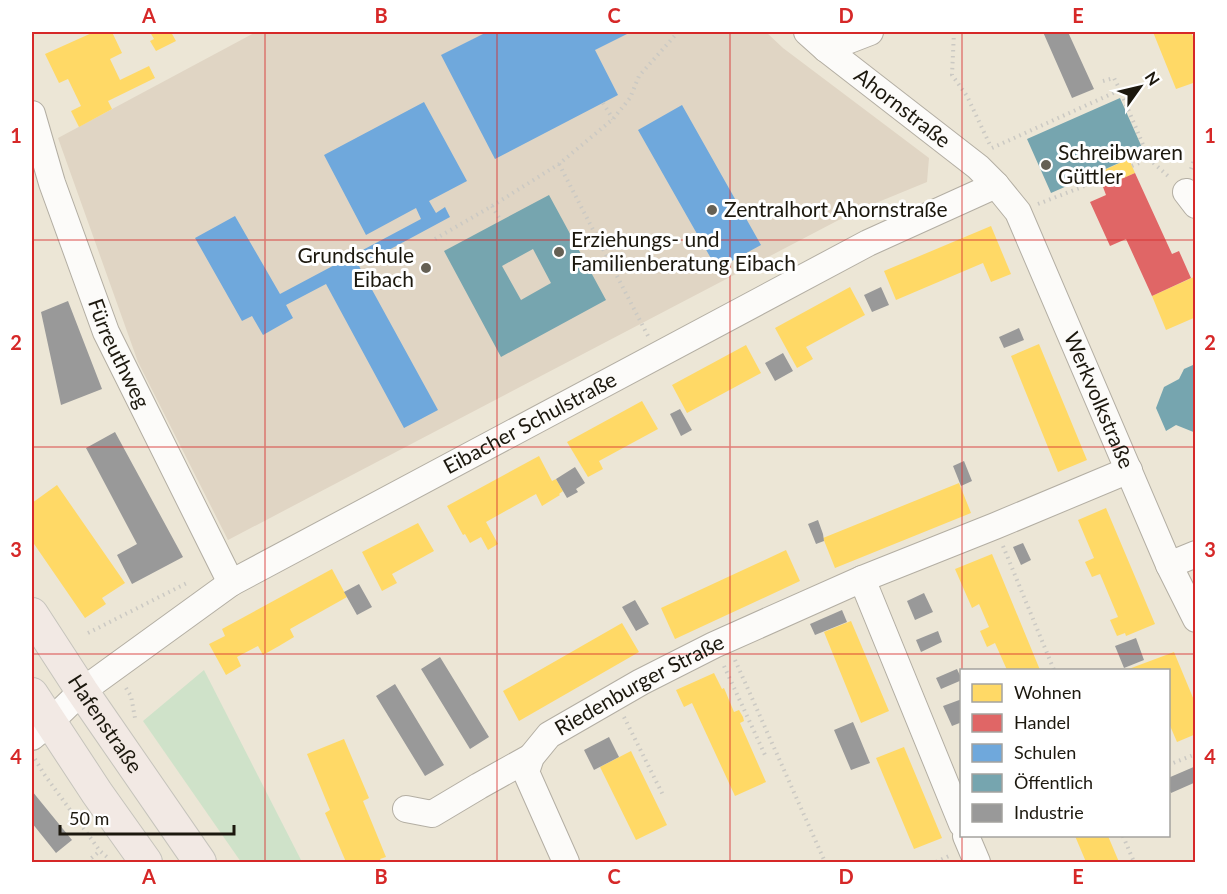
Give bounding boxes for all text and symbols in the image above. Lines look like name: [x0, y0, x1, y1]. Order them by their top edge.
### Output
text: A: [141, 3, 156, 27]
text: B: [374, 3, 388, 27]
text: C: [607, 3, 621, 27]
text: D: [838, 3, 854, 27]
text: E: [1072, 3, 1084, 27]
north arrow: [1110, 57, 1170, 117]
street label: Ahornstraße: [850, 62, 956, 152]
text: N: [1142, 68, 1164, 89]
text: 1: [10, 123, 22, 147]
text: 1: [1204, 123, 1216, 147]
place label: Schreibwaren Güttler: [1058, 139, 1183, 188]
marker: Schreibwaren Güttler: [1039, 158, 1053, 172]
place label: Zentralhort Ahornstraße: [724, 196, 948, 221]
marker: Zentralhort Ahornstraße: [705, 203, 719, 217]
place label: Erziehungs- und Familienberatung Eibach: [571, 226, 796, 275]
place label: Grundschule Eibach: [297, 242, 414, 291]
marker: Erziehungs- und Familienberatung Eibach: [552, 245, 566, 259]
marker: Grundschule Eibach: [419, 261, 433, 275]
street label: Fürreuthweg: [84, 295, 156, 412]
street label: Werkvolkstraße: [1060, 328, 1140, 472]
text: 2: [10, 330, 22, 354]
text: 2: [1204, 330, 1216, 354]
street label: Eibacher Schulstraße: [439, 366, 620, 478]
text: 3: [10, 537, 22, 561]
text: 3: [1204, 537, 1216, 561]
street label: Riedenburger Straße: [550, 628, 727, 740]
street label: Hafenstraße: [64, 669, 149, 777]
legend: [960, 669, 1170, 837]
text: Wohnen: [1014, 681, 1081, 703]
text: Handel: [1014, 711, 1070, 733]
text: Schulen: [1014, 741, 1076, 763]
text: 4: [10, 744, 22, 768]
text: 4: [1204, 744, 1216, 768]
text: Öffentlich: [1014, 771, 1093, 793]
scale bar: [60, 798, 234, 836]
text: Industrie: [1014, 801, 1084, 823]
text: 50 m: [69, 807, 109, 829]
text: A: [141, 864, 156, 888]
text: B: [374, 864, 388, 888]
text: C: [607, 864, 621, 888]
text: D: [838, 864, 854, 888]
text: E: [1072, 864, 1084, 888]

